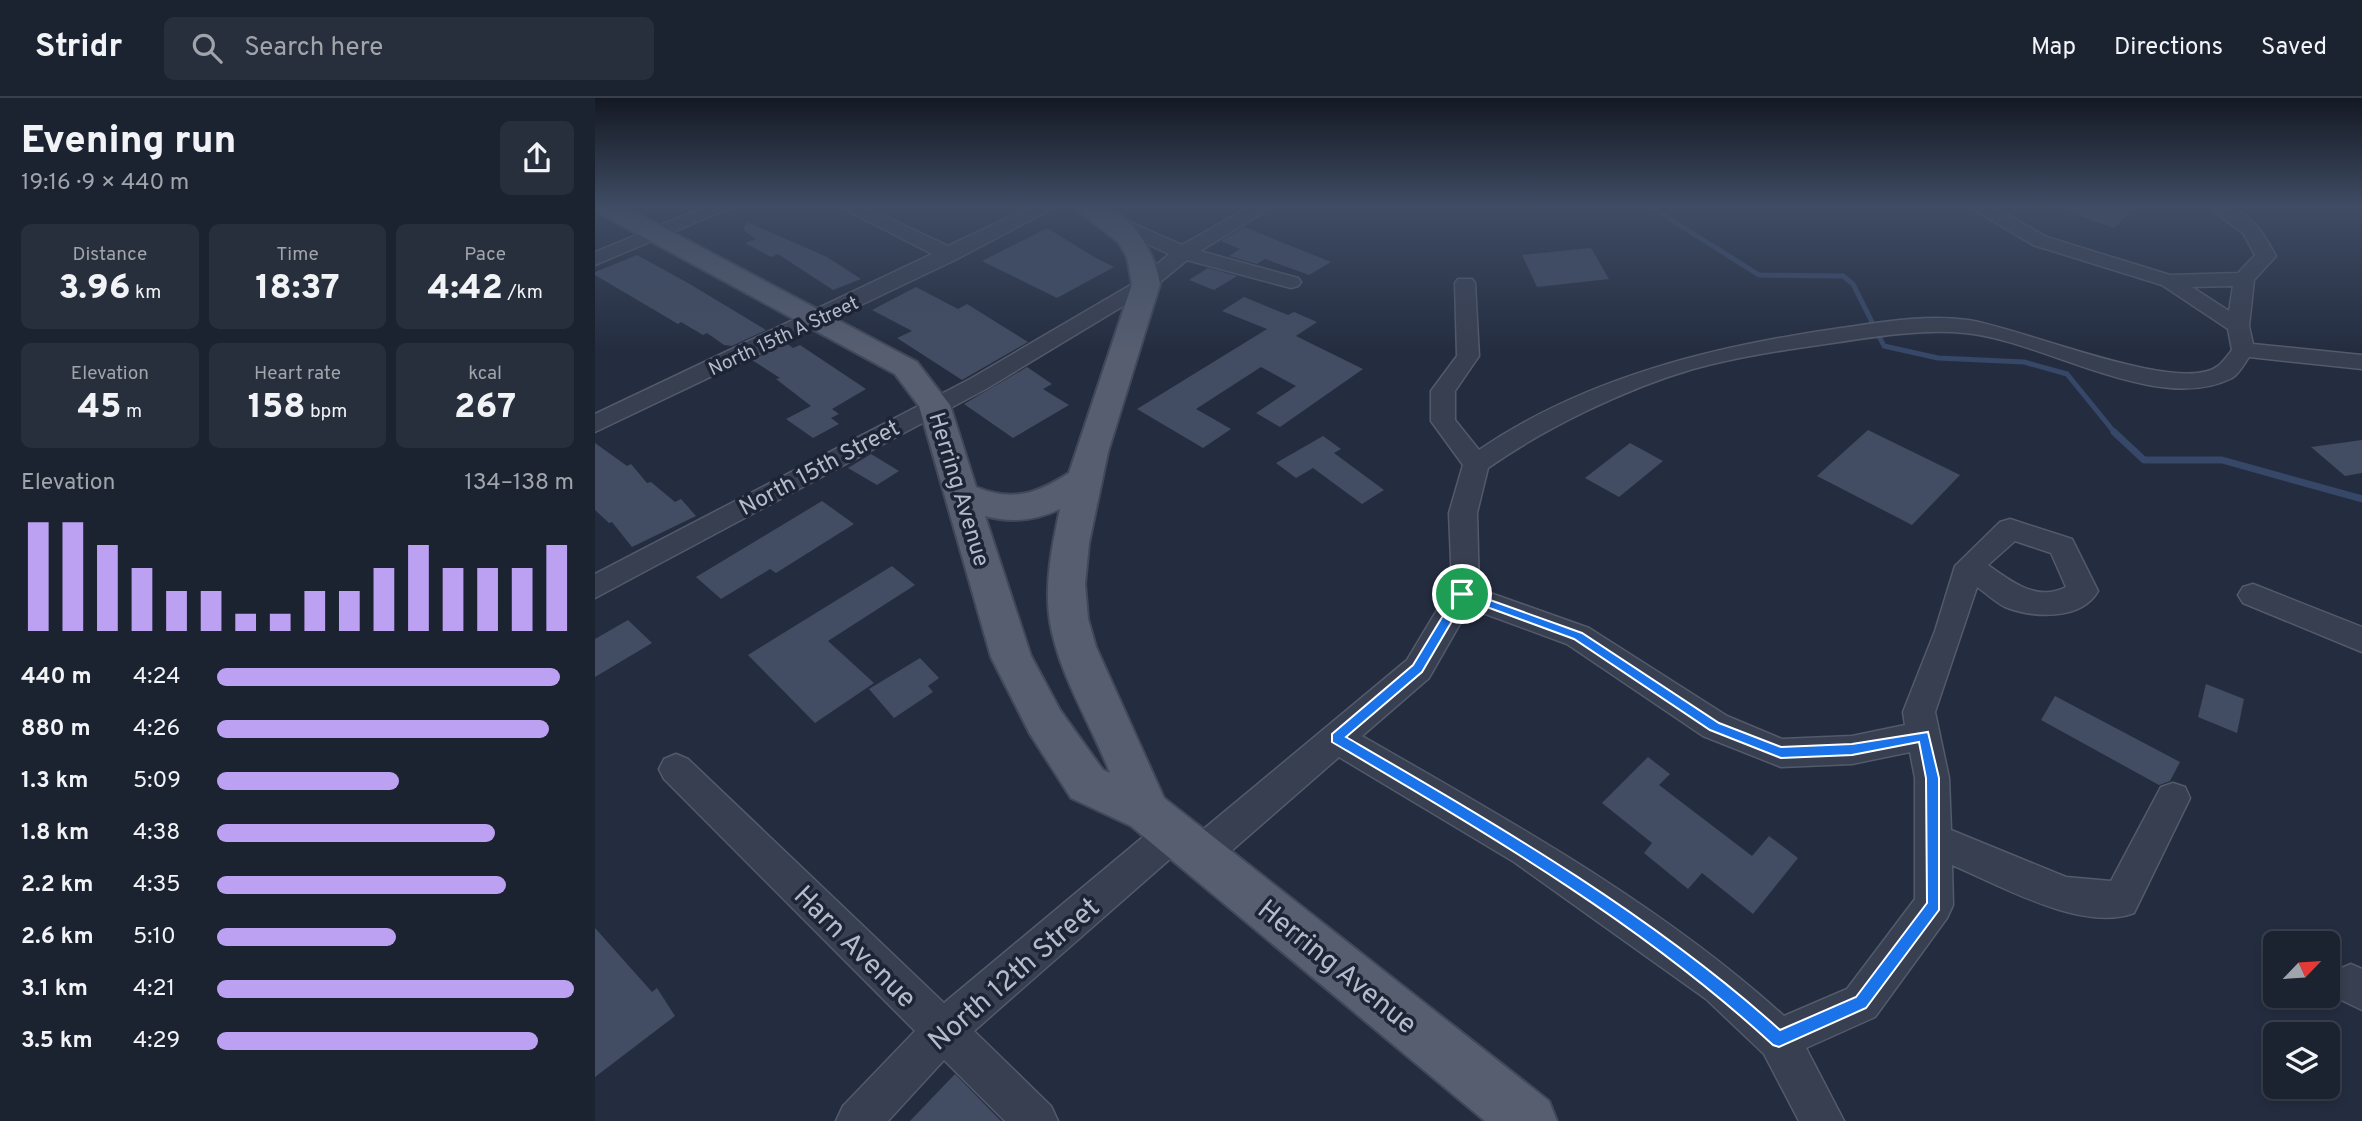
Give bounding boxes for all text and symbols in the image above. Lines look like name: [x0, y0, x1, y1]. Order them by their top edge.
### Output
search box: [164, 17, 654, 80]
text: Stridr: [35, 27, 122, 69]
icon: search: [188, 29, 226, 67]
text: Search here: [244, 32, 383, 65]
text: Map: [2031, 33, 2076, 63]
text: Directions: [2114, 33, 2223, 63]
text: Saved: [2261, 33, 2327, 63]
text: Evening run: [21, 118, 236, 167]
button: share: [500, 121, 574, 195]
text: 19:16 · 9 × 440 m: [21, 169, 189, 198]
text: Distance: [73, 243, 147, 267]
text: Time: [276, 243, 319, 267]
text: Pace: [464, 243, 506, 267]
text: 3.96: [58, 267, 130, 311]
text: 18:37: [255, 267, 340, 311]
text: 4:42: [427, 267, 503, 311]
text: km: [130, 281, 161, 305]
text: /km: [503, 281, 543, 305]
street label: North 15th A Street: [705, 292, 863, 382]
text: Elevation: [71, 362, 149, 386]
text: Heart rate: [254, 362, 341, 386]
text: kcal: [468, 362, 502, 386]
text: 45: [78, 386, 122, 430]
text: 158: [248, 386, 306, 430]
text: 267: [454, 386, 516, 430]
text: m: [122, 400, 142, 424]
text: bpm: [306, 400, 347, 424]
street label: Herring Avenue: [920, 409, 995, 570]
street label: North 15th Street: [735, 415, 905, 524]
text: Elevation: [21, 469, 116, 498]
text: 134–138 m: [464, 469, 574, 498]
pin: [1432, 564, 1492, 624]
icon: arrive: [1443, 575, 1481, 613]
text: 440 m: [21, 663, 92, 692]
text: 4:24: [133, 663, 181, 692]
text: 880 m: [21, 715, 91, 744]
text: 4:26: [133, 715, 180, 744]
text: 1.3 km: [21, 767, 88, 796]
text: 5:09: [133, 767, 181, 796]
text: 1.8 km: [21, 819, 89, 848]
text: 4:38: [133, 819, 180, 848]
text: 2.2 km: [21, 871, 94, 900]
text: 4:35: [133, 871, 181, 900]
street label: Harn Avenue: [785, 879, 923, 1017]
street label: North 12th Street: [922, 891, 1108, 1060]
street label: Herring Avenue: [1249, 893, 1423, 1044]
text: 2.6 km: [21, 923, 94, 952]
text: 5:10: [133, 923, 176, 952]
north arrow: [2263, 931, 2340, 1008]
map controls: [2263, 931, 2340, 1099]
text: 3.1 km: [21, 975, 88, 1004]
text: 4:21: [133, 975, 175, 1004]
button: layers: [2263, 1022, 2340, 1099]
text: 3.5 km: [21, 1027, 93, 1056]
text: 4:29: [133, 1027, 180, 1056]

